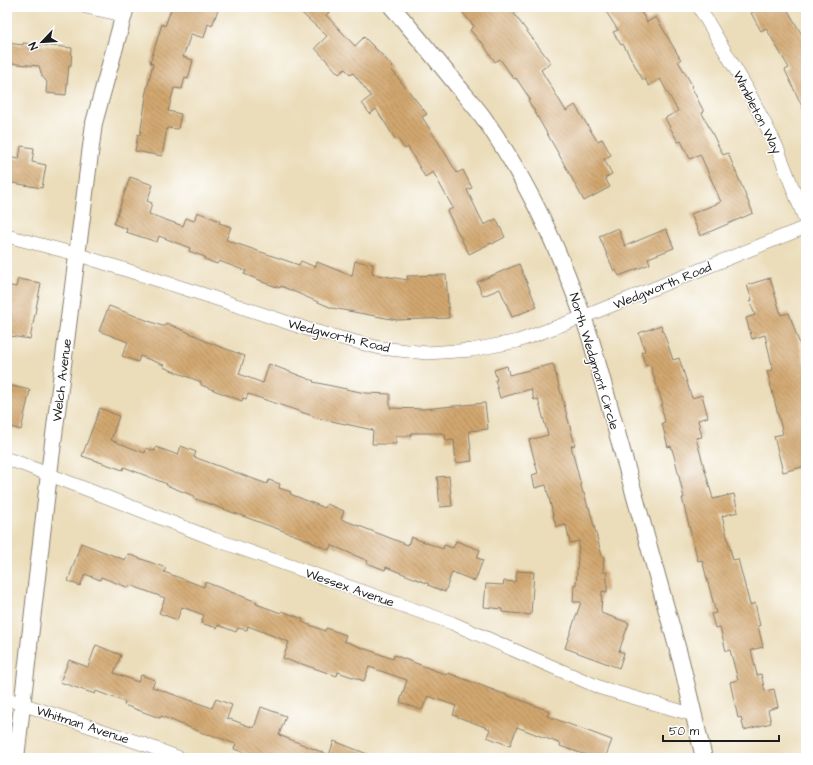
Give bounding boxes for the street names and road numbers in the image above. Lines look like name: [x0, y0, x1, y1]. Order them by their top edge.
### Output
street label: Wimbleton Way: [728, 68, 786, 158]
street label: Wedgworth Road: [611, 258, 715, 315]
street label: North Wedgmont Circle: [564, 291, 623, 432]
street label: Wedgworth Road: [286, 315, 392, 358]
street label: Welch Avenue: [48, 338, 76, 423]
street label: Wessex Avenue: [303, 564, 397, 612]
street label: Whitman Avenue: [34, 701, 131, 748]

